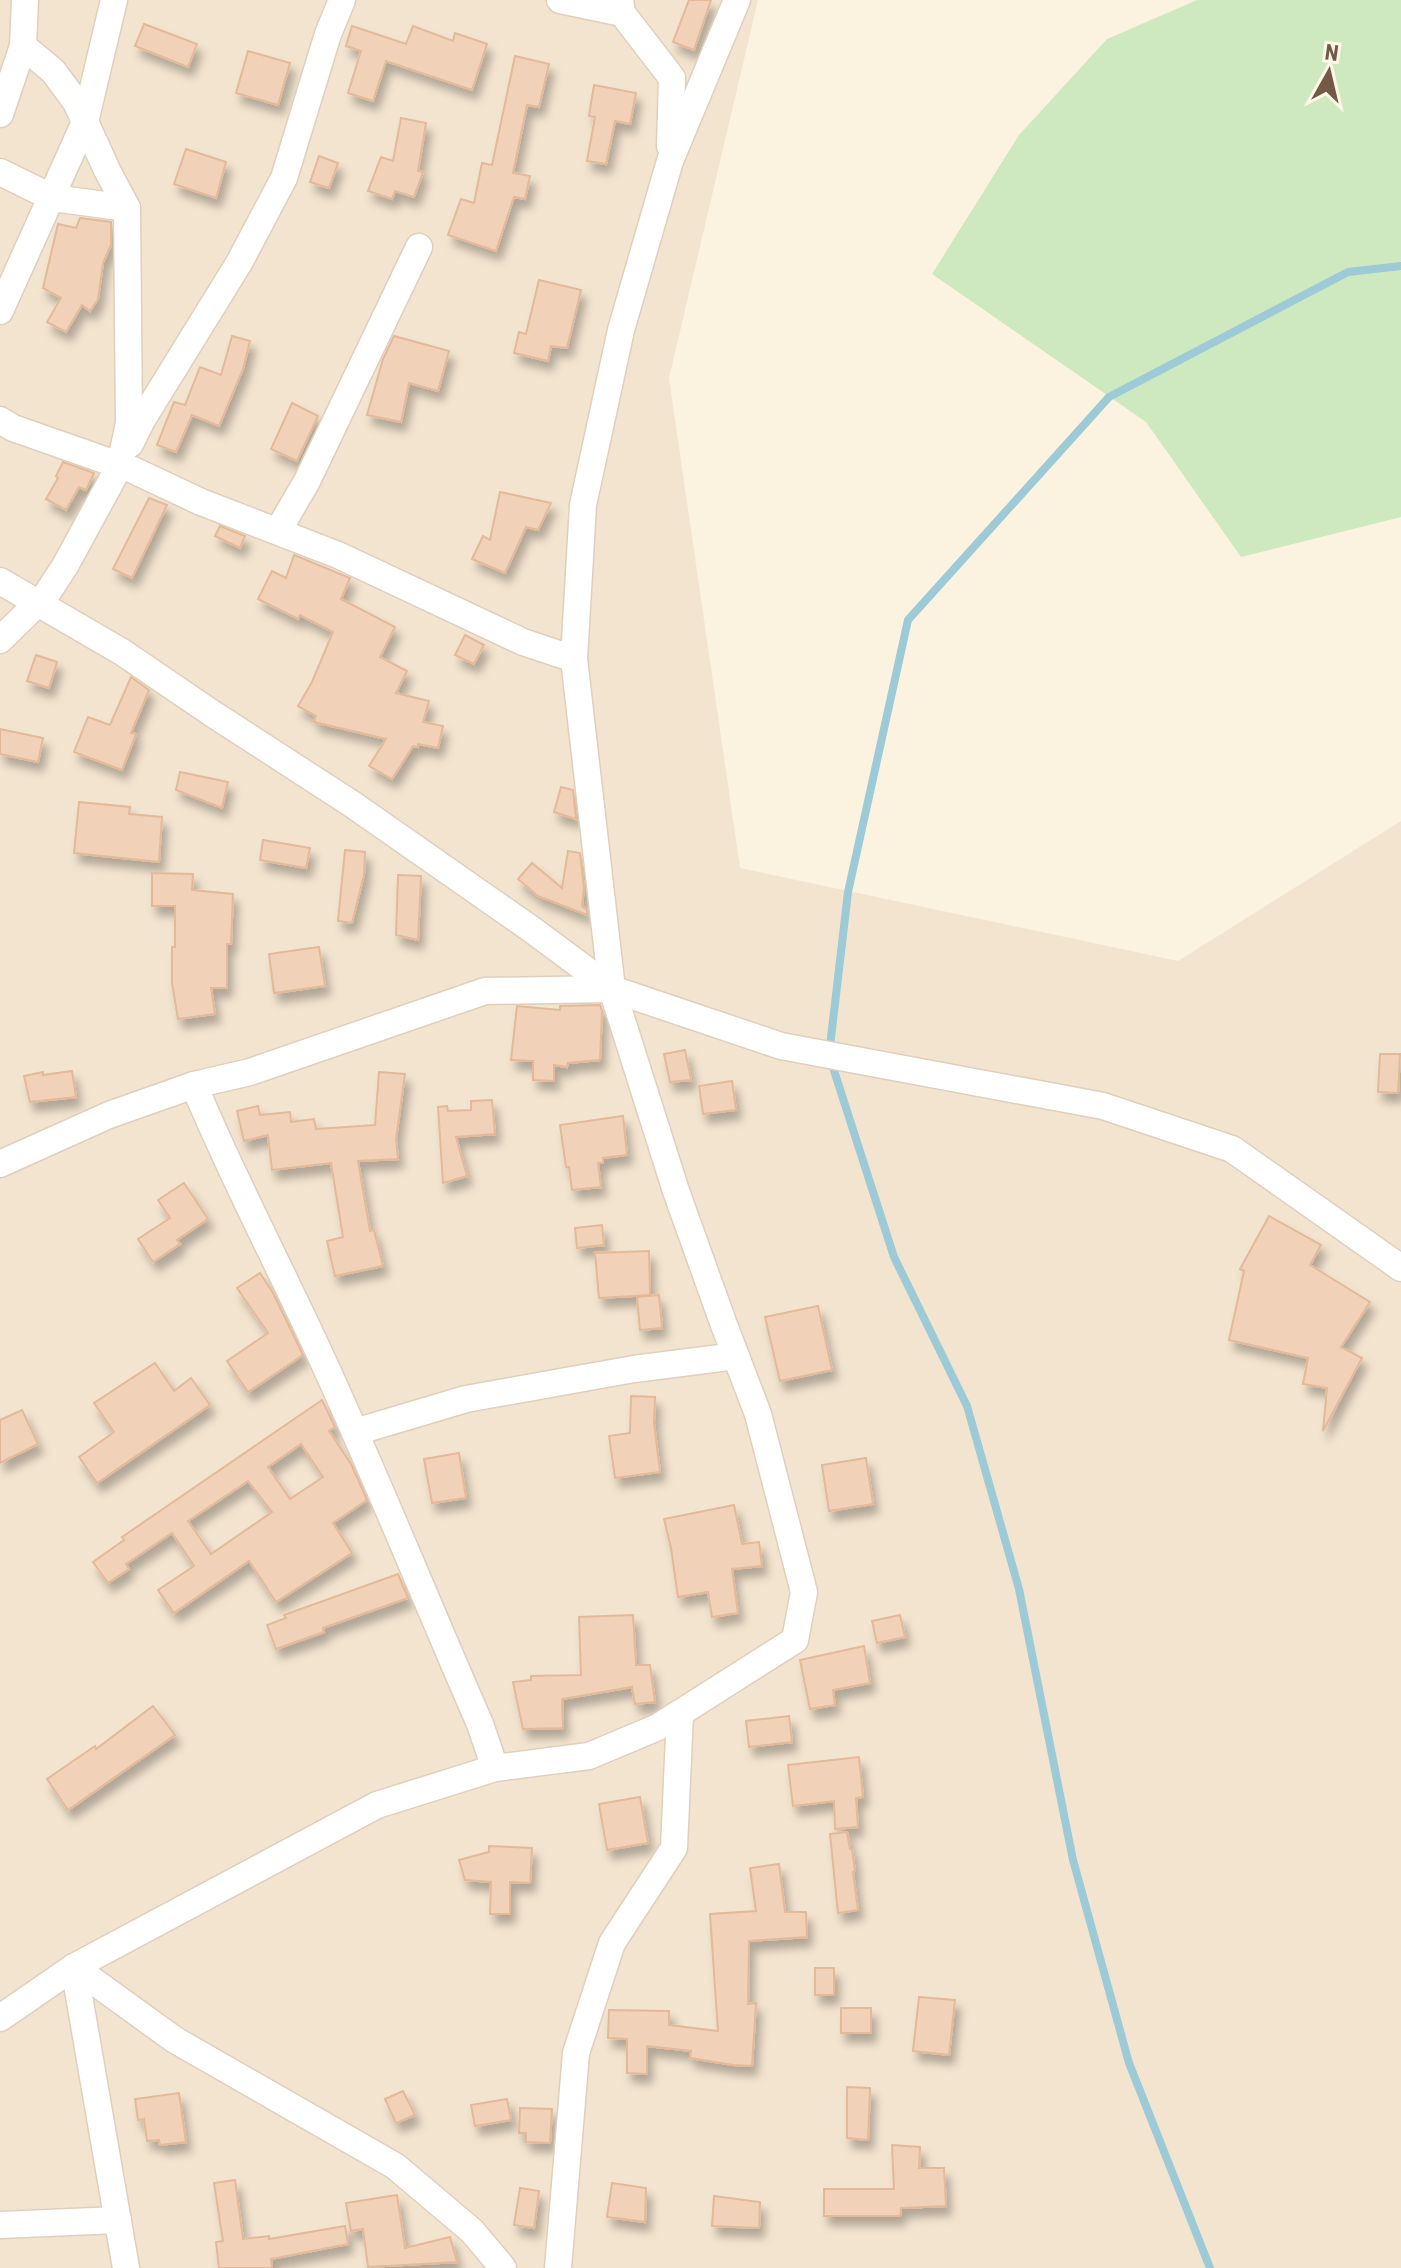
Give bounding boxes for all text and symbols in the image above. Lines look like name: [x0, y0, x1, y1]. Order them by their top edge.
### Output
north arrow: [1289, 32, 1369, 112]
text: N: [1323, 39, 1340, 66]

